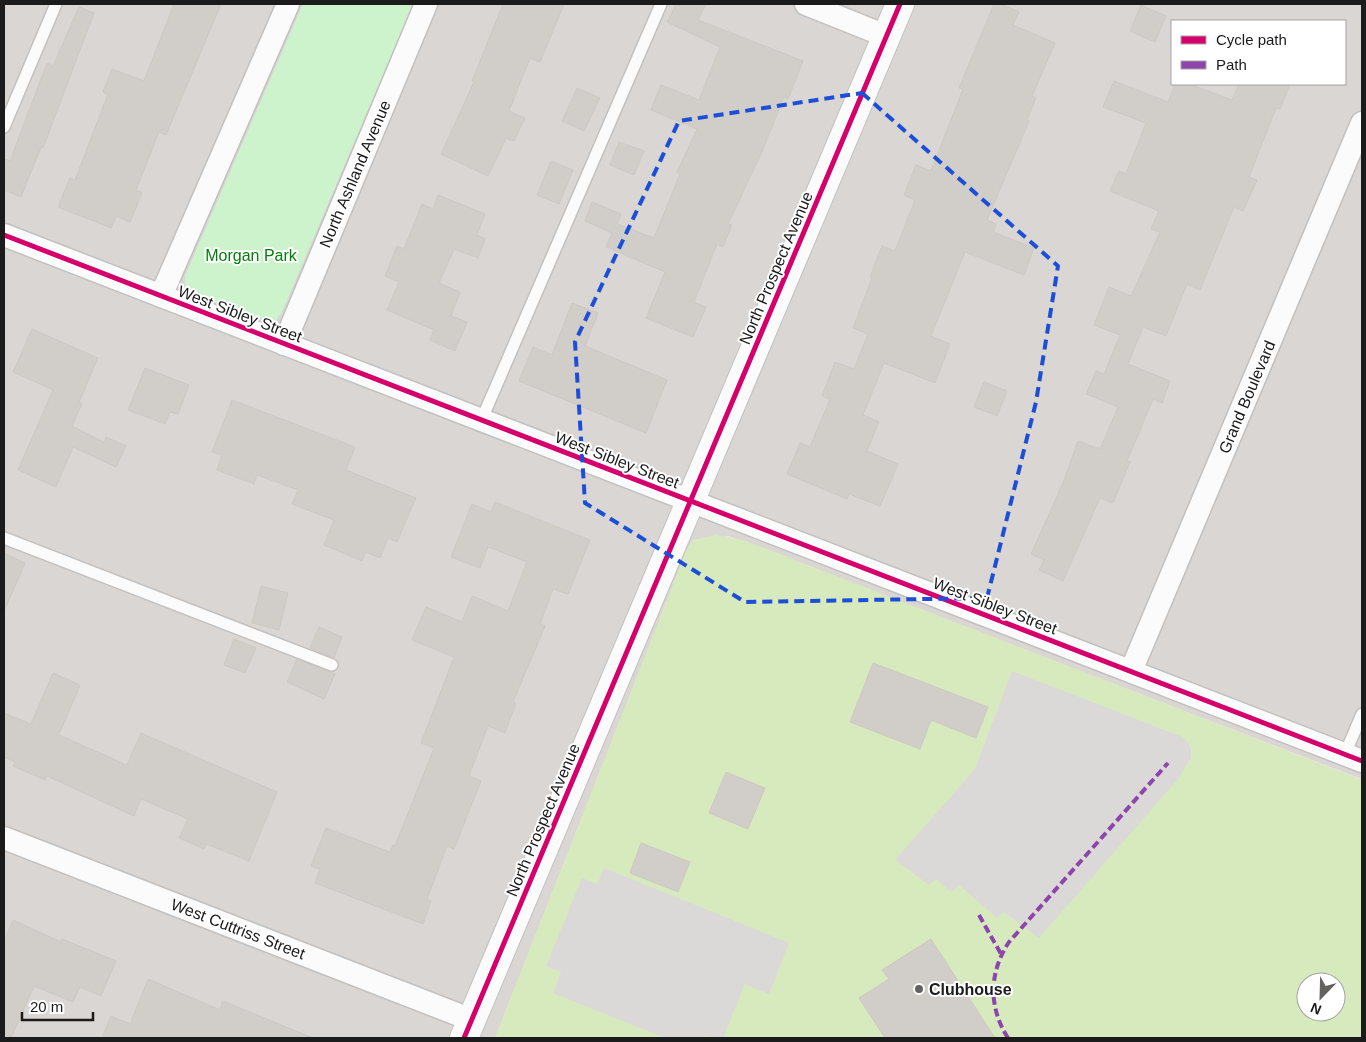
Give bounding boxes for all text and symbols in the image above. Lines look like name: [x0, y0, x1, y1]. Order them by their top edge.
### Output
legend: [1171, 20, 1346, 85]
text: Cycle path: [1216, 31, 1287, 48]
text: Path: [1216, 56, 1247, 73]
street label: North Ashland Avenue: [316, 98, 394, 250]
street label: North Prospect Avenue: [736, 189, 816, 347]
park label: Morgan Park: [205, 247, 298, 264]
street label: West Sibley Street: [176, 283, 305, 346]
street label: Grand Boulevard: [1216, 338, 1278, 456]
street label: West Sibley Street: [553, 429, 682, 492]
street label: West Sibley Street: [931, 575, 1060, 638]
street label: North Prospect Avenue: [503, 741, 583, 899]
street label: West Cuttriss Street: [169, 896, 308, 963]
north arrow: [1296, 972, 1346, 1022]
place label: Clubhouse: [929, 981, 1012, 998]
marker: Clubhouse: [913, 983, 925, 995]
scale bar: [22, 990, 94, 1022]
text: 20 m: [30, 998, 63, 1015]
text: N: [1308, 1000, 1324, 1018]

